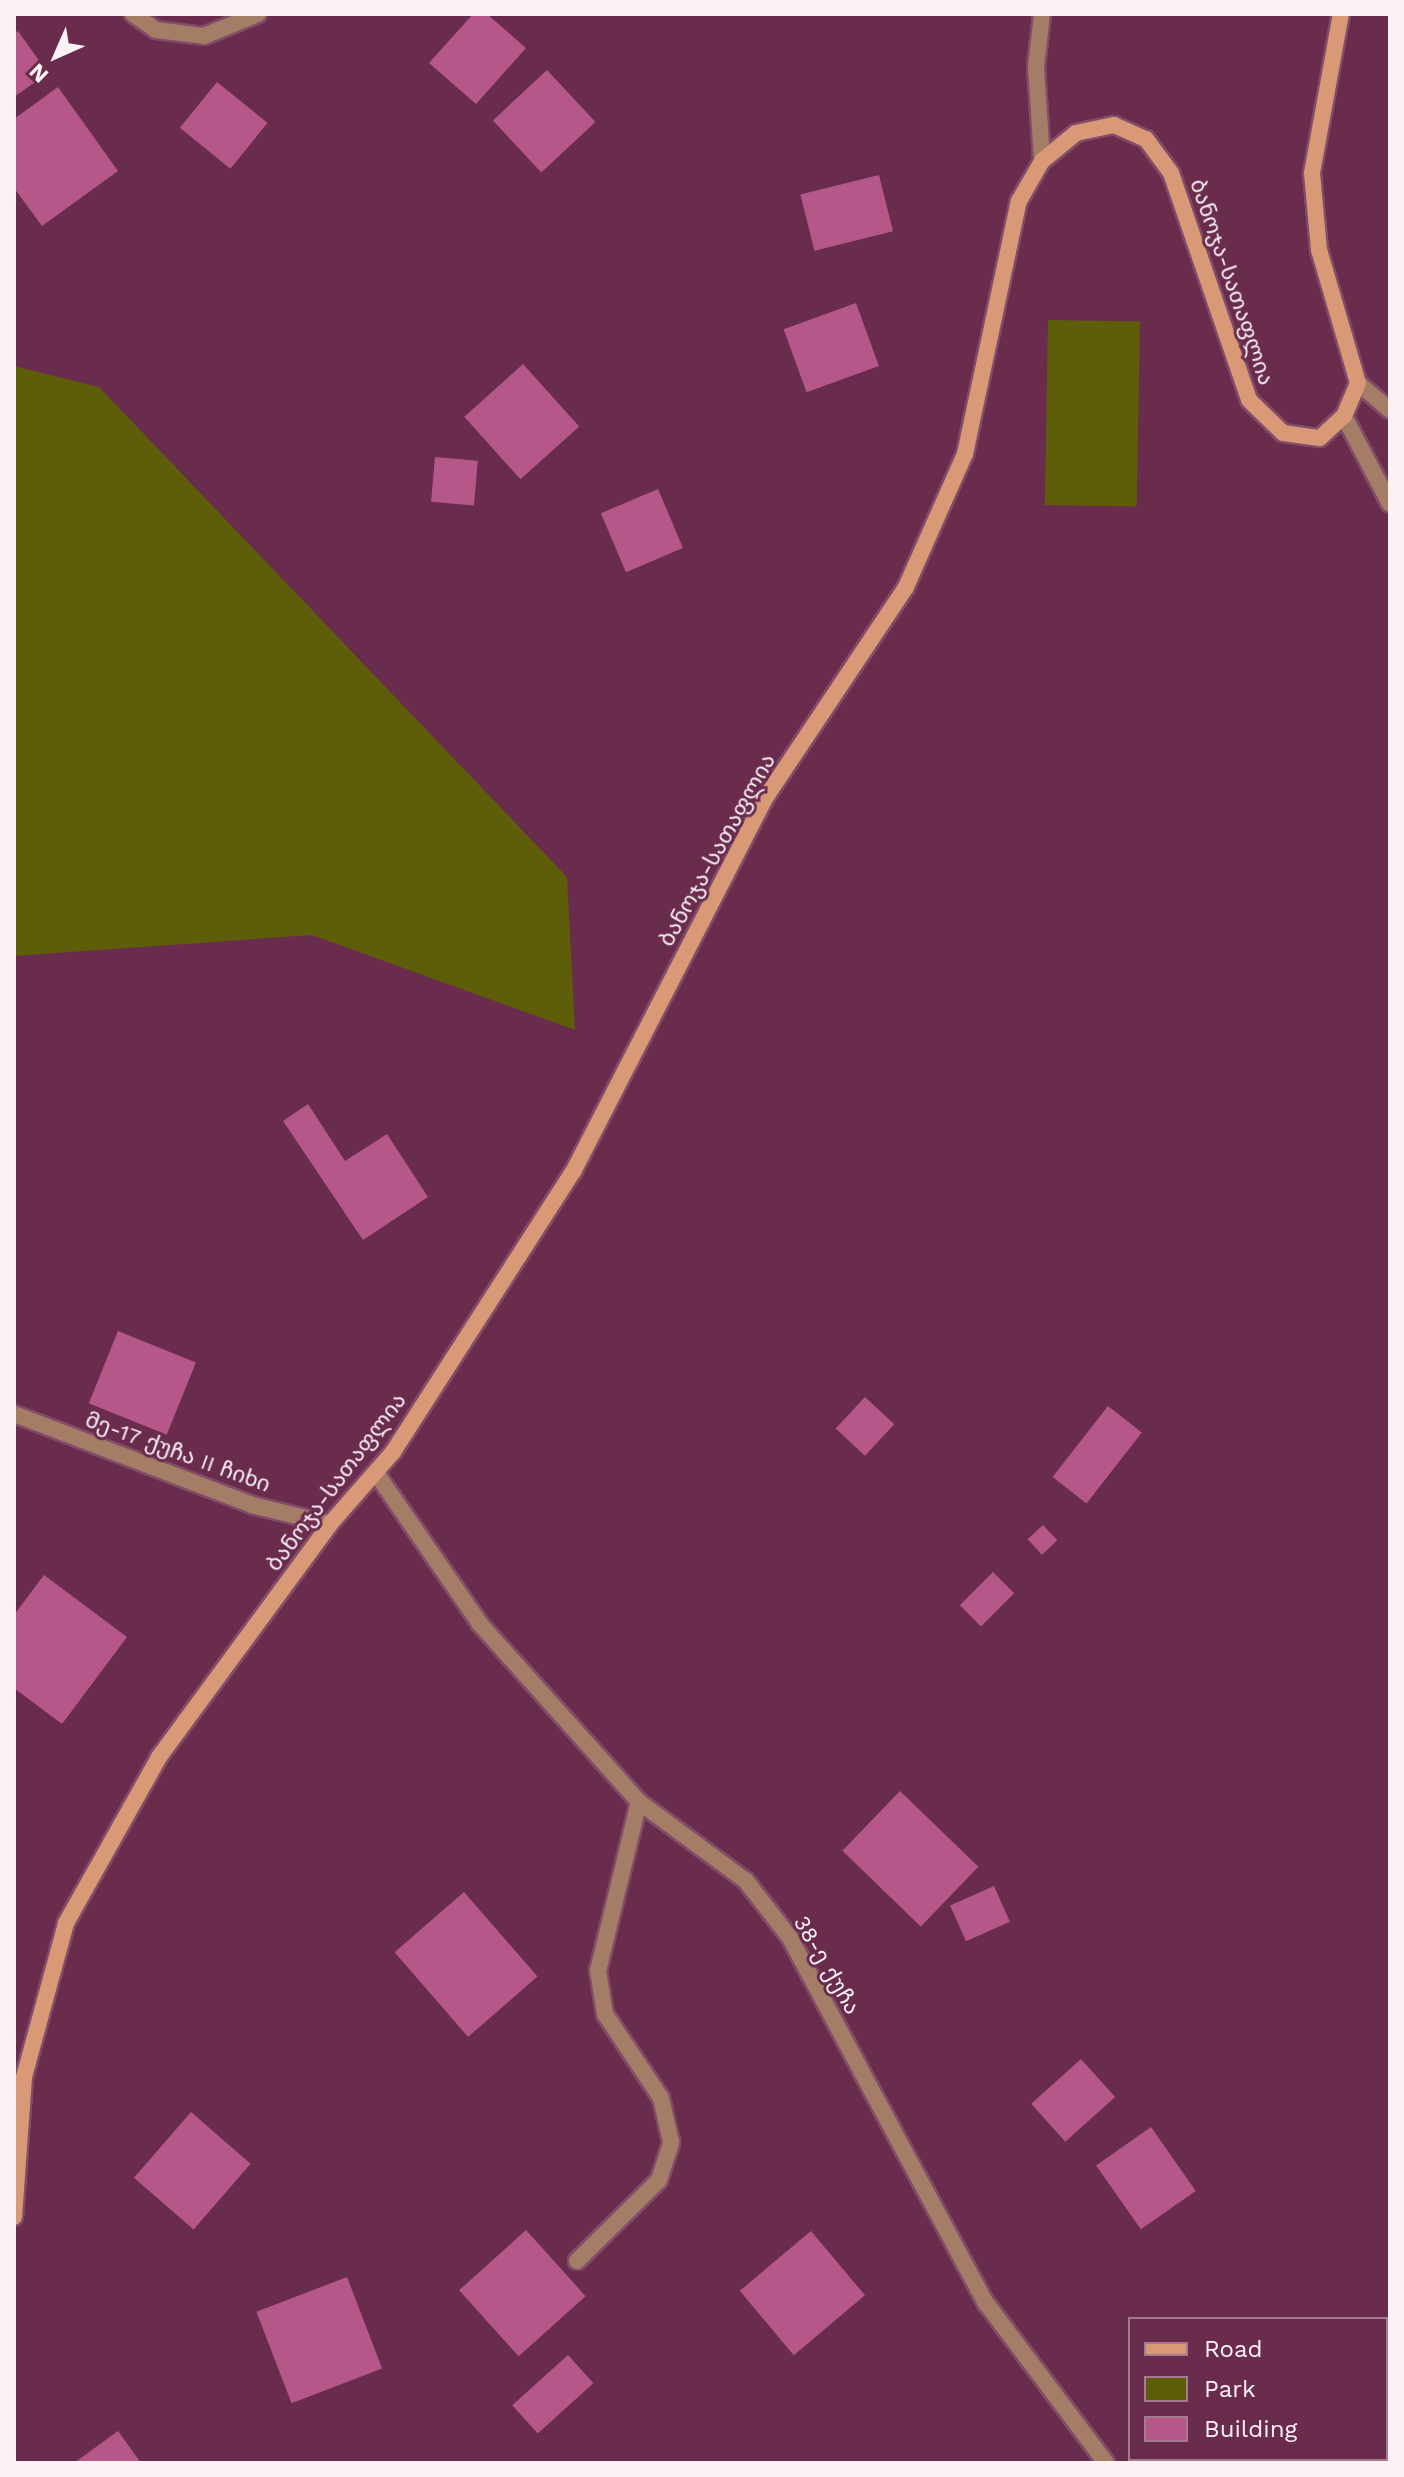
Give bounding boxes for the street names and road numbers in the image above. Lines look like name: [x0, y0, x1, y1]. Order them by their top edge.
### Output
street label: ბანოჯა-სათაფლია: [1184, 175, 1280, 389]
street label: ბანოჯა-სათაფლია: [653, 749, 781, 951]
street label: ბანოჯა-სათაფლია: [260, 1388, 412, 1576]
street label: მე-17 ქუჩა II ჩიხი: [82, 1406, 274, 1498]
street label: 38-ე ქუჩა: [788, 1911, 866, 2019]

